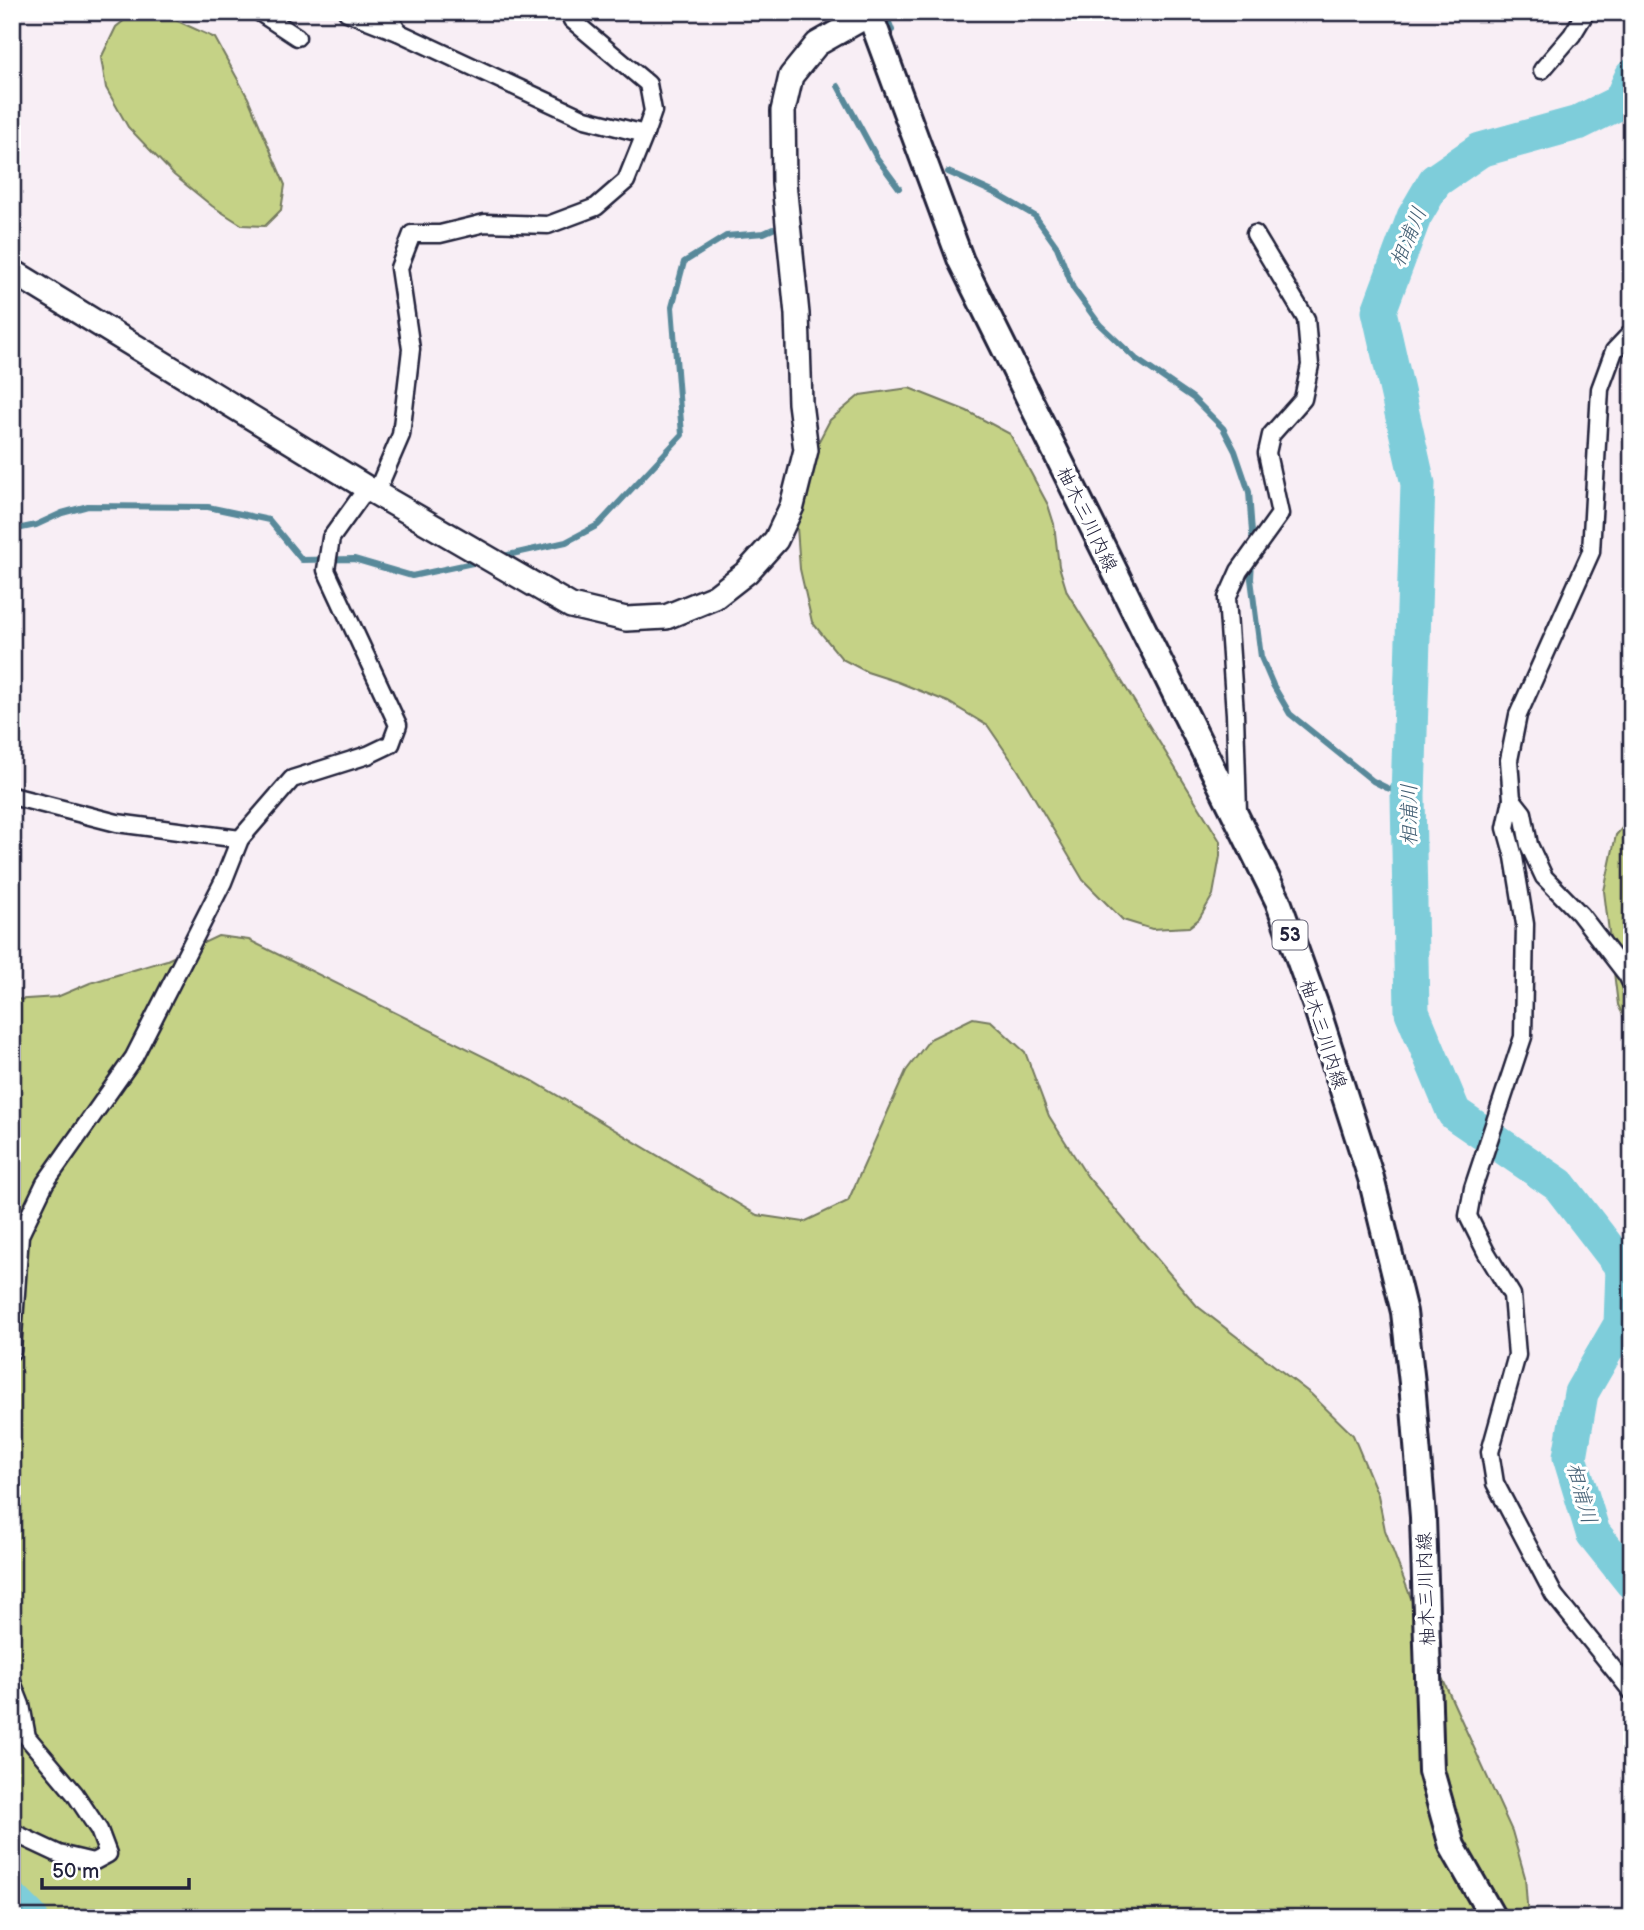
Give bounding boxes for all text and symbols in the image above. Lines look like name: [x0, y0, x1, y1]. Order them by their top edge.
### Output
water label: 相浦川: [1385, 203, 1432, 271]
street label: 柚木三川内線: [1051, 463, 1122, 576]
water label: 相浦川: [1397, 784, 1422, 847]
road number: 53: [1272, 920, 1308, 950]
street label: 柚木三川内線: [1294, 977, 1351, 1092]
water label: 相浦川: [1561, 1459, 1602, 1527]
street label: 柚木三川内線: [1413, 1532, 1440, 1646]
scale bar: [42, 1846, 189, 1890]
text: 50 m: [52, 1859, 99, 1884]

